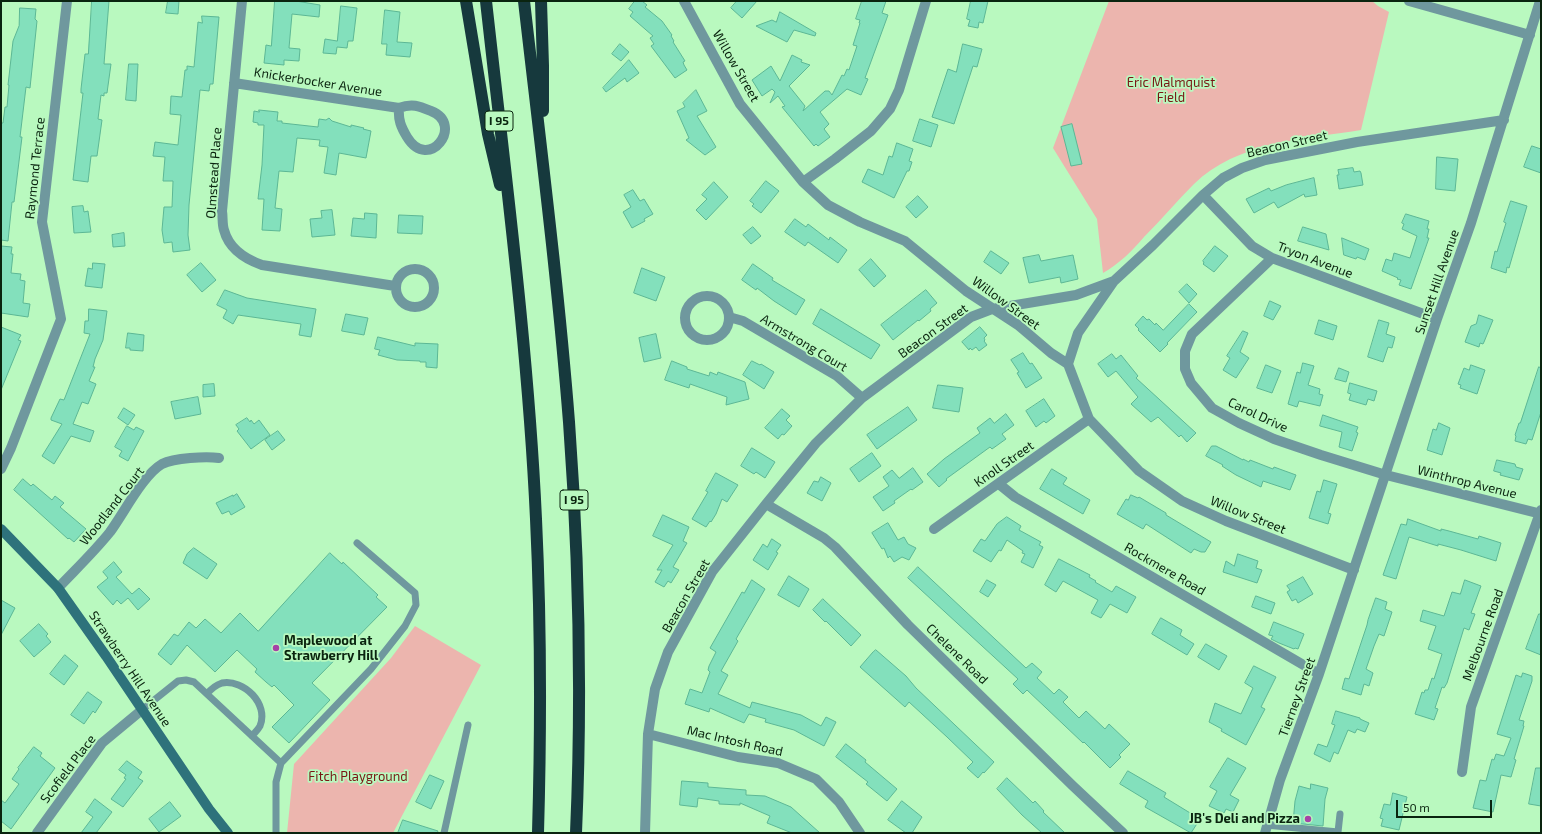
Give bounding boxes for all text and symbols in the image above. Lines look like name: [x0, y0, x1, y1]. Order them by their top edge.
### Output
street label: Willow Street: [709, 27, 763, 105]
street label: Knickerbocker Avenue: [253, 64, 383, 100]
park label: Eric Malmquist Field: [1127, 75, 1215, 106]
road number: I 95: [485, 111, 513, 131]
street label: Raymond Terrace: [22, 116, 48, 220]
street label: Olmstead Place: [203, 127, 225, 219]
street label: Beacon Street: [1245, 127, 1329, 161]
street label: Sunset Hill Avenue: [1412, 228, 1462, 336]
street label: Tryon Avenue: [1275, 238, 1355, 282]
street label: Willow Street: [969, 273, 1043, 333]
street label: Beacon Street: [895, 300, 971, 362]
street label: Armstrong Court: [758, 311, 850, 375]
street label: Carol Drive: [1225, 394, 1291, 436]
street label: Knoll Street: [971, 438, 1037, 490]
street label: Winthrop Avenue: [1416, 462, 1518, 502]
street label: Woodland Court: [76, 464, 148, 548]
road number: I 95: [560, 490, 588, 510]
street label: Willow Street: [1208, 493, 1288, 537]
street label: Rockmere Road: [1121, 539, 1209, 599]
street label: Beacon Street: [659, 556, 713, 636]
street label: Melbourne Road: [1459, 587, 1507, 683]
street label: Strawberry Hill Avenue: [86, 608, 174, 730]
street label: Chelene Road: [923, 621, 991, 687]
place label: Maplewood at Strawberry Hill: [284, 633, 378, 664]
marker: Maplewood at Strawberry Hill: [271, 643, 281, 653]
street label: Tierney Street: [1275, 655, 1319, 739]
street label: Mac Intosh Road: [685, 722, 785, 760]
street label: Scofield Place: [37, 732, 99, 806]
park label: Fitch Playground: [308, 769, 408, 785]
scale bar: [1398, 792, 1494, 818]
text: 50 m: [1403, 800, 1430, 814]
place label: JB's Deli and Pizza: [1189, 811, 1300, 827]
marker: JB's Deli and Pizza: [1303, 814, 1313, 824]

